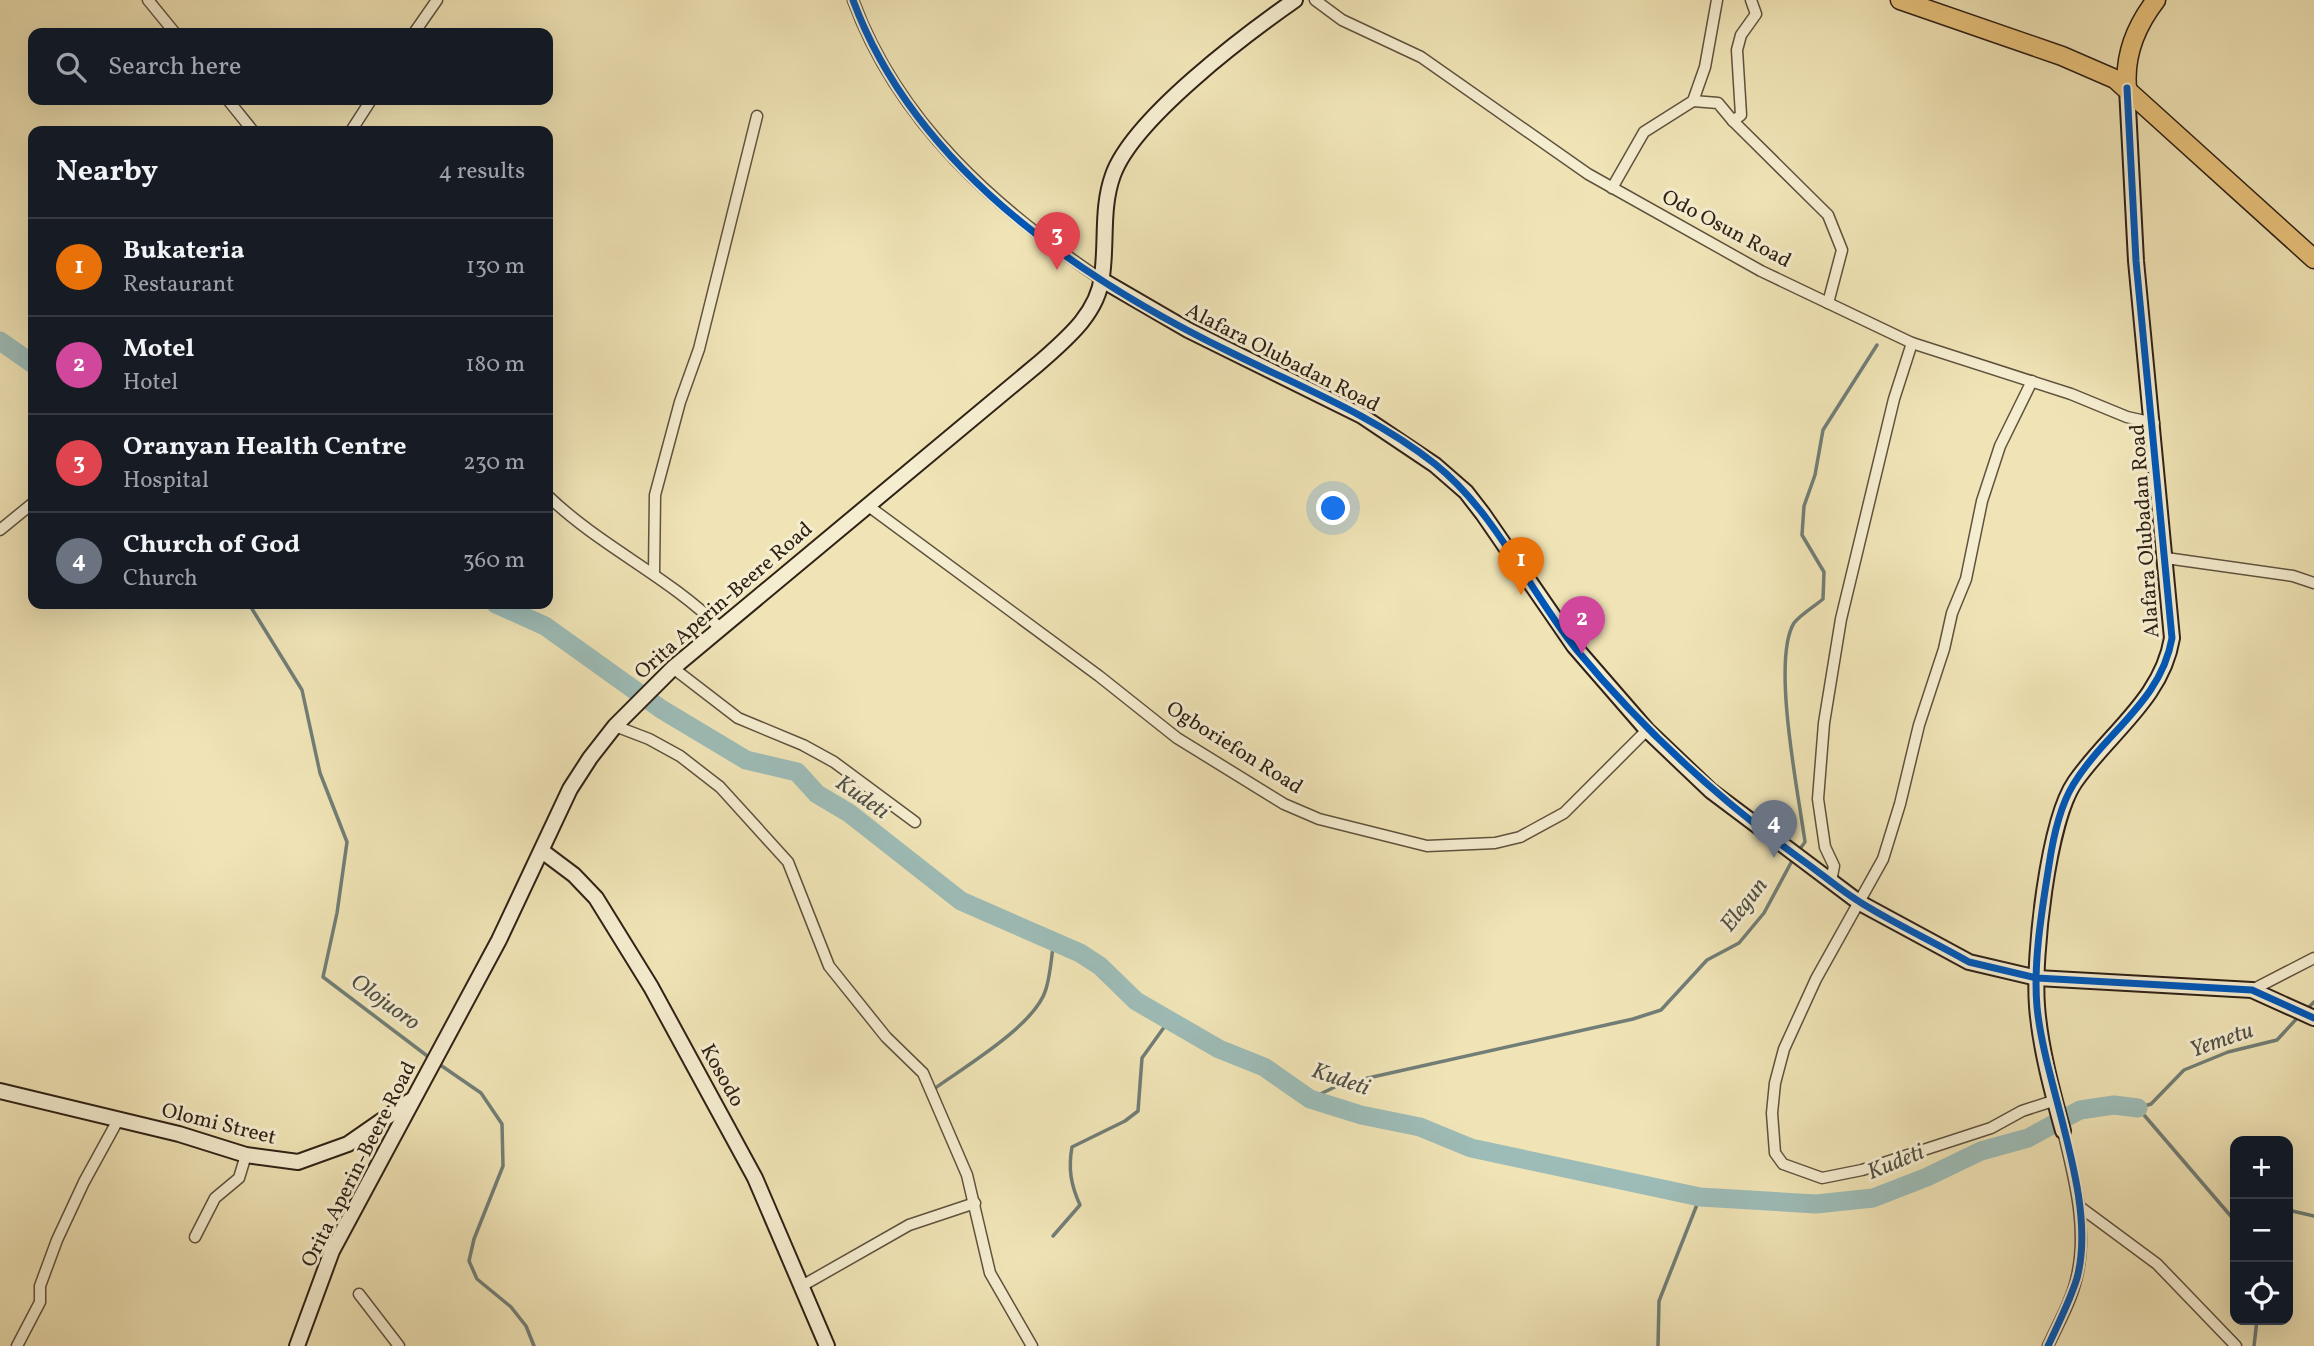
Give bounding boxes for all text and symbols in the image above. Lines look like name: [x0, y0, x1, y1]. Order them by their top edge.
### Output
search box: [28, 28, 553, 105]
icon: search: [52, 48, 90, 86]
text: Search here: [108, 49, 241, 85]
text: Nearby: [56, 151, 158, 193]
text: 4 results: [439, 156, 525, 188]
street label: Odo Osun Road: [1656, 183, 1796, 276]
pin: 3: [1034, 212, 1080, 270]
text: Bukateria: [123, 233, 245, 269]
text: 1: [74, 251, 84, 283]
text: 130 m: [466, 251, 525, 283]
text: Restaurant: [123, 269, 234, 301]
street label: Alafara Olubadan Road: [1180, 297, 1384, 420]
text: Motel: [123, 331, 194, 367]
text: 2: [73, 349, 85, 381]
text: 180 m: [466, 349, 525, 381]
text: Hotel: [123, 367, 178, 399]
street label: Alafara Olubadan Road: [2124, 423, 2167, 639]
text: Oranyan Health Centre: [123, 429, 407, 465]
text: 3: [73, 447, 85, 479]
text: 230 m: [463, 447, 525, 479]
text: Hospital: [123, 465, 209, 497]
your location: [1316, 491, 1350, 525]
street label: Orita Aperin-Beere Road: [629, 516, 819, 687]
text: Church of God: [123, 527, 300, 563]
pin: 1: [1498, 537, 1544, 595]
text: 4: [72, 545, 86, 577]
text: 360 m: [463, 545, 525, 577]
text: Church: [123, 563, 198, 595]
pin: 2: [1559, 596, 1605, 654]
street label: Ogboriefon Road: [1160, 695, 1308, 802]
water label: Kudeti: [829, 768, 895, 828]
pin: 4: [1751, 800, 1797, 858]
water label: Elegun: [1713, 871, 1776, 939]
water label: Olojuoro: [343, 966, 427, 1039]
water label: Yemetu: [2185, 1015, 2258, 1067]
street label: Kosodo: [693, 1039, 751, 1112]
water label: Kudeti: [1307, 1055, 1374, 1105]
street label: Orita Aperin-Beere Road: [295, 1057, 424, 1273]
street label: Olomi Street: [158, 1096, 279, 1153]
map controls: [2230, 1136, 2293, 1325]
button: +: [2230, 1136, 2293, 1199]
water label: Kudeti: [1862, 1137, 1929, 1189]
button: −: [2230, 1199, 2293, 1262]
button: locate: [2230, 1262, 2293, 1325]

